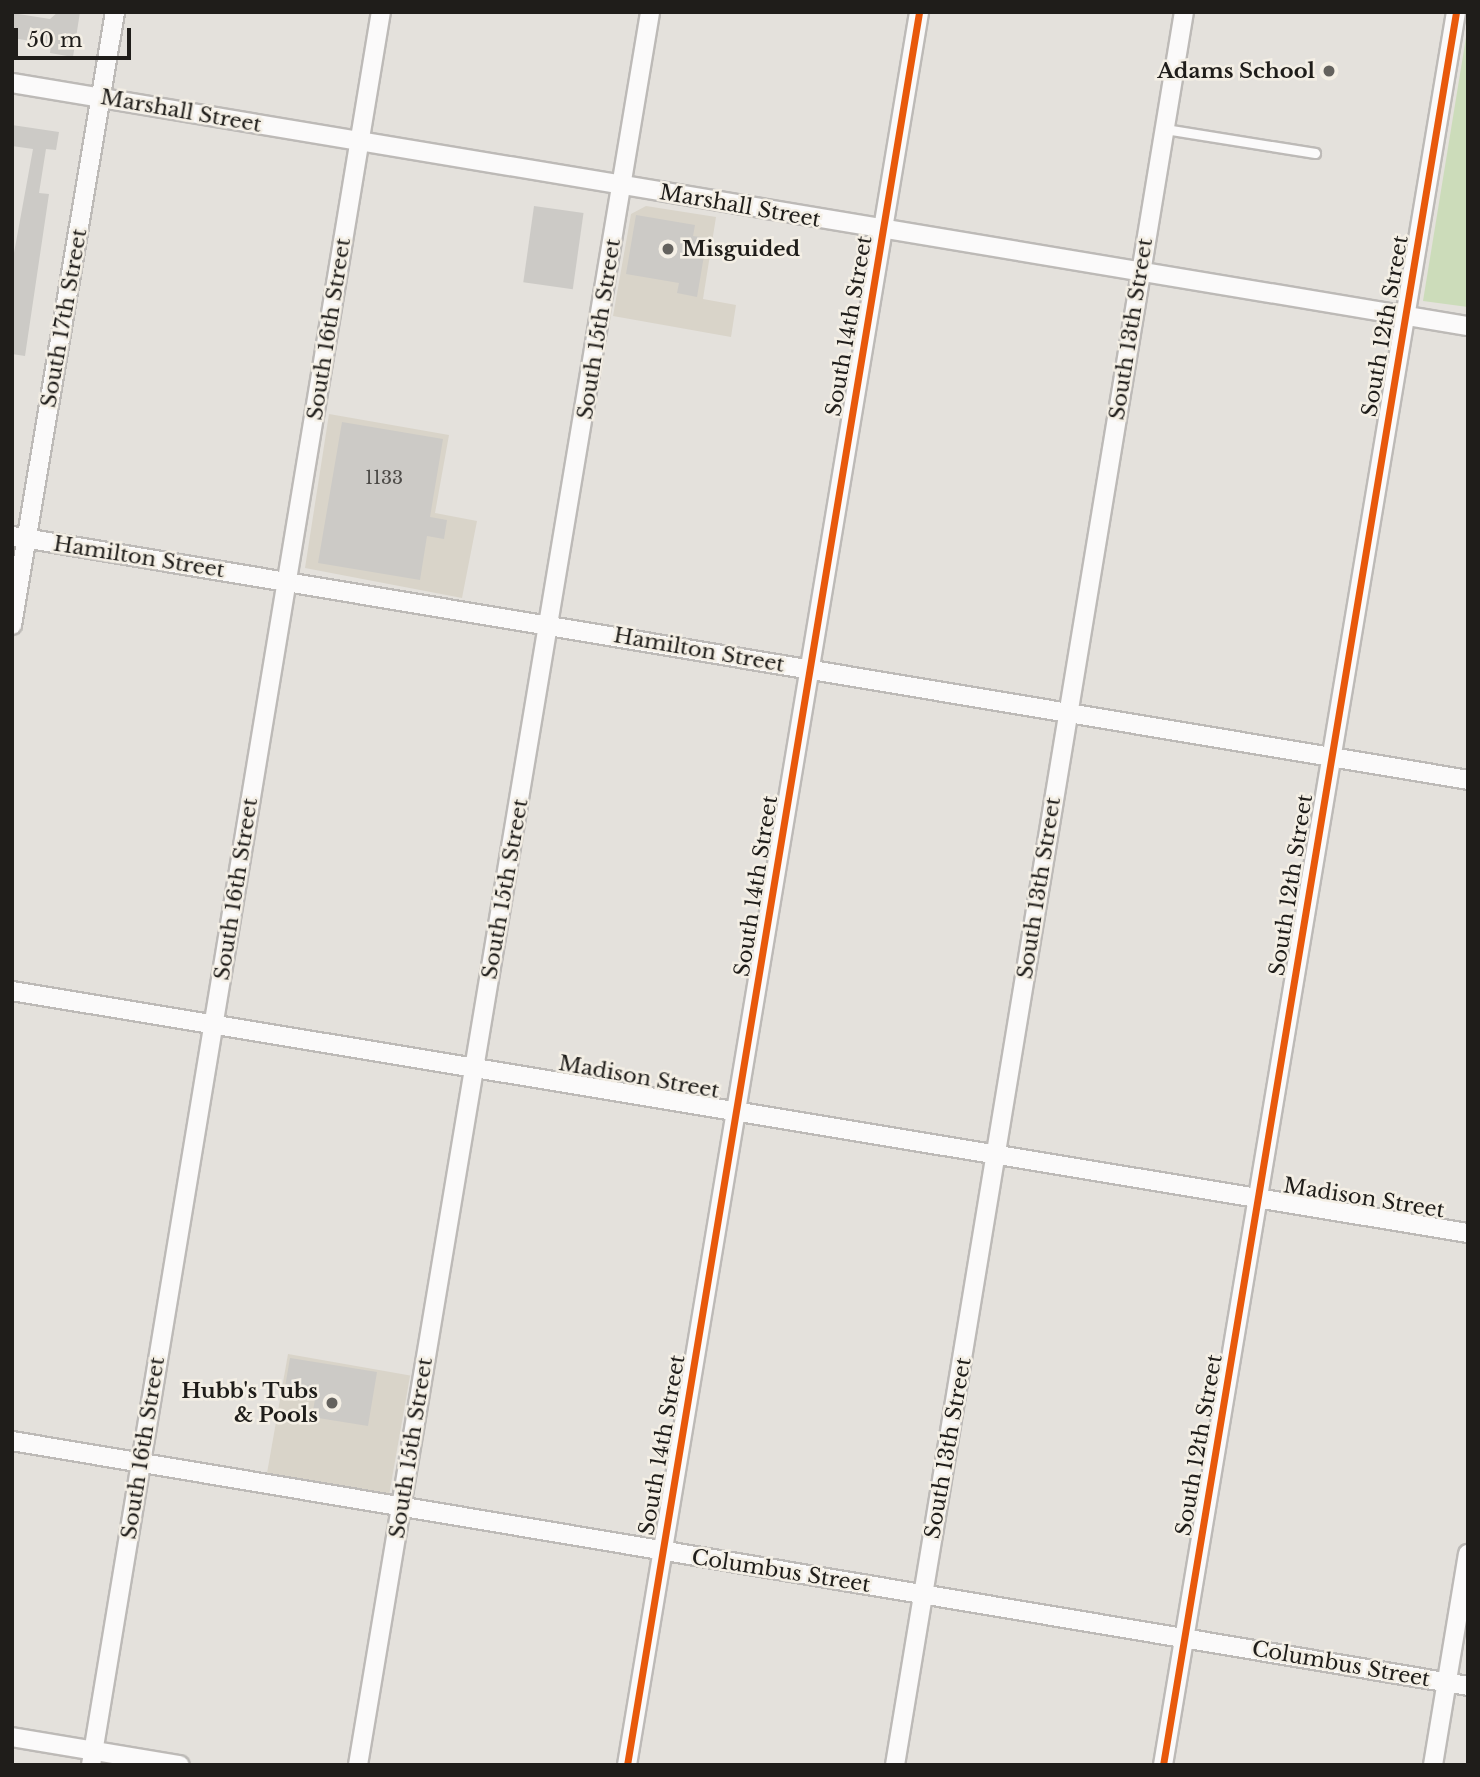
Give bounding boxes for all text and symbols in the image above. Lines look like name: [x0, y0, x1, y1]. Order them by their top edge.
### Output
scale bar: [18, 14, 135, 58]
text: 50 m: [27, 27, 82, 53]
place label: Adams School: [1157, 58, 1315, 84]
marker: Adams School: [1321, 63, 1337, 79]
street label: Marshall Street: [99, 84, 263, 138]
street label: Marshall Street: [658, 179, 822, 233]
street label: South 17th Street: [36, 227, 92, 409]
street label: South 12th Street: [1357, 233, 1413, 419]
street label: South 14th Street: [821, 234, 877, 418]
street label: South 16th Street: [302, 236, 356, 422]
place label: Misguided: [682, 236, 800, 262]
street label: South 13th Street: [1104, 236, 1158, 422]
street label: South 15th Street: [572, 237, 626, 421]
marker: Misguided: [660, 241, 676, 257]
house number: 1133: [365, 467, 403, 489]
street label: Hamilton Street: [52, 531, 226, 583]
street label: Hamilton Street: [612, 623, 786, 677]
street label: South 12th Street: [1264, 792, 1318, 978]
street label: South 14th Street: [729, 794, 783, 978]
street label: South 13th Street: [1012, 795, 1066, 981]
street label: South 16th Street: [209, 796, 263, 982]
street label: South 15th Street: [477, 797, 533, 981]
street label: Madison Street: [557, 1050, 721, 1104]
street label: Madison Street: [1282, 1173, 1446, 1223]
street label: South 12th Street: [1171, 1352, 1227, 1538]
street label: South 14th Street: [634, 1353, 690, 1537]
street label: South 16th Street: [116, 1355, 170, 1541]
street label: South 13th Street: [920, 1355, 976, 1541]
street label: South 15th Street: [384, 1356, 438, 1540]
place label: Hubb's Tubs & Pools: [181, 1378, 318, 1428]
marker: Hubb's Tubs & Pools: [324, 1395, 340, 1411]
street label: Columbus Street: [690, 1544, 872, 1598]
street label: Columbus Street: [1250, 1636, 1432, 1692]

